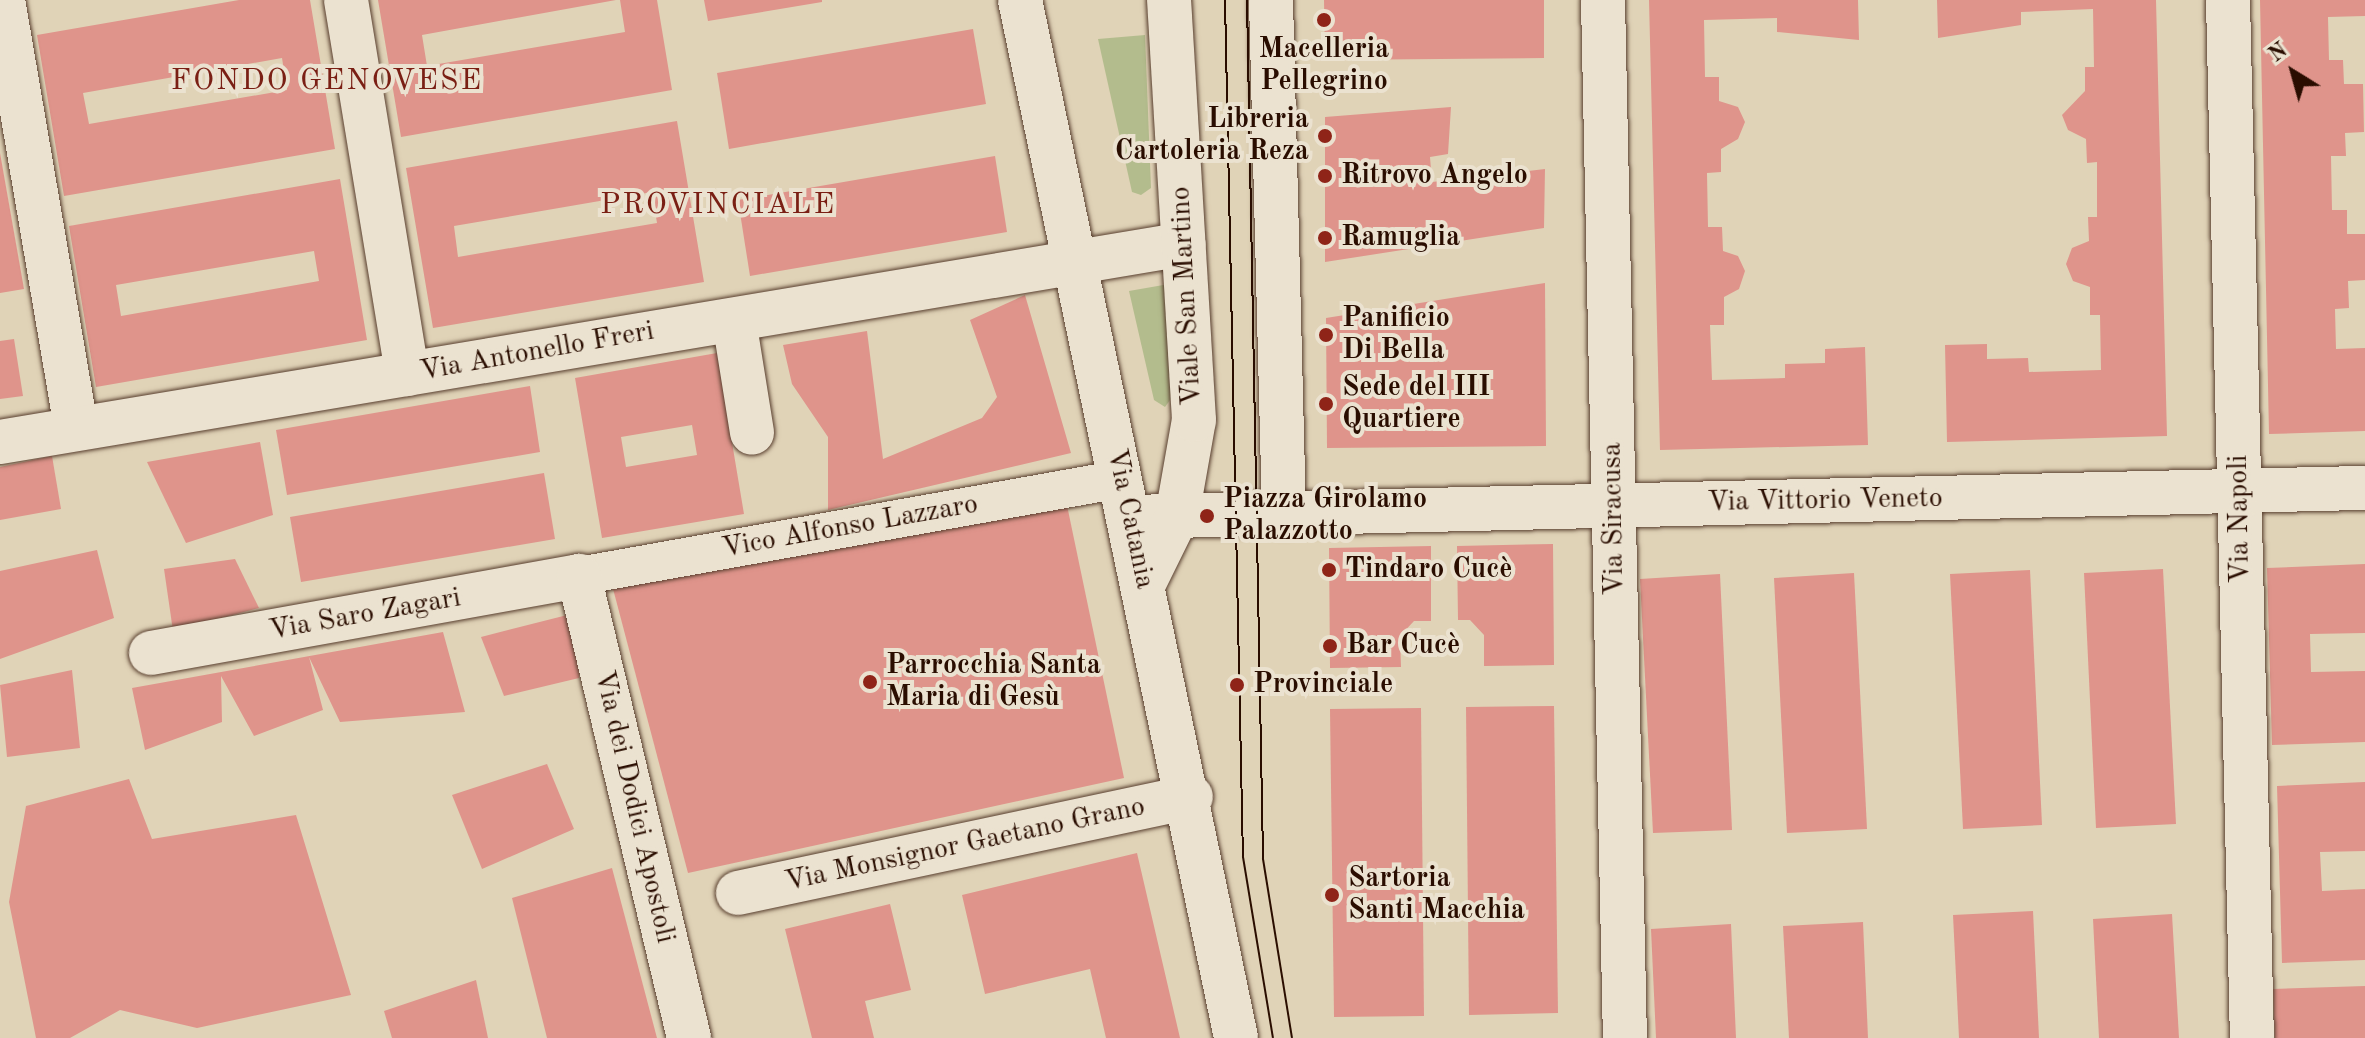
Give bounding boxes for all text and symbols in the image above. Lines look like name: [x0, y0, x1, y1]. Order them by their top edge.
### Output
marker: Macelleria Pellegrino: [1315, 11, 1333, 29]
north arrow: [2253, 32, 2333, 112]
place label: Macelleria Pellegrino: [1259, 33, 1389, 99]
text: N: [2265, 39, 2292, 67]
district label: FONDO GENOVESE: [171, 63, 483, 99]
place label: Libreria Cartoleria Reza: [1115, 103, 1309, 169]
marker: Libreria Cartoleria Reza: [1316, 127, 1334, 145]
place label: Ritrovo Angelo: [1341, 159, 1528, 193]
marker: Ritrovo Angelo: [1316, 167, 1334, 185]
street label: Viale San Martino: [1164, 186, 1210, 406]
district label: PROVINCIALE: [600, 187, 836, 223]
place label: Ramuglia: [1341, 221, 1460, 255]
marker: Ramuglia: [1316, 229, 1334, 247]
place label: Panificio Di Bella: [1342, 302, 1450, 368]
street label: Via Antonello Freri: [417, 315, 657, 389]
marker: Panificio Di Bella: [1317, 326, 1335, 344]
place label: Sede del III Quartiere: [1342, 371, 1490, 437]
marker: Sede del III Quartiere: [1317, 395, 1335, 413]
street label: Via Siracusa: [1596, 442, 1632, 596]
street label: Via Catania: [1099, 446, 1161, 592]
street label: Via Napoli: [2222, 454, 2258, 584]
street label: Via Vittorio Veneto: [1707, 482, 1943, 520]
place label: Piazza Girolamo Palazzotto: [1223, 483, 1427, 549]
street label: Vico Alfonso Lazzaro: [719, 488, 981, 566]
marker: Piazza Girolamo Palazzotto: [1198, 507, 1216, 525]
place label: Tindaro Cucè: [1345, 553, 1512, 587]
marker: Tindaro Cucè: [1320, 561, 1338, 579]
street label: Via Saro Zagari: [267, 582, 463, 648]
place label: Bar Cucè: [1346, 629, 1460, 663]
marker: Bar Cucè: [1321, 637, 1339, 655]
place label: Parrocchia Santa Maria di Gesù: [886, 649, 1101, 715]
street label: Via dei Dodici Apostoli: [586, 667, 682, 947]
place label: Provinciale: [1253, 668, 1393, 702]
marker: Parrocchia Santa Maria di Gesù: [861, 673, 879, 691]
marker: Provinciale: [1228, 676, 1246, 694]
street label: Via Monsignor Gaetano Grano: [782, 790, 1148, 900]
place label: Sartoria Santi Macchia: [1348, 862, 1525, 928]
marker: Sartoria Santi Macchia: [1323, 886, 1341, 904]

